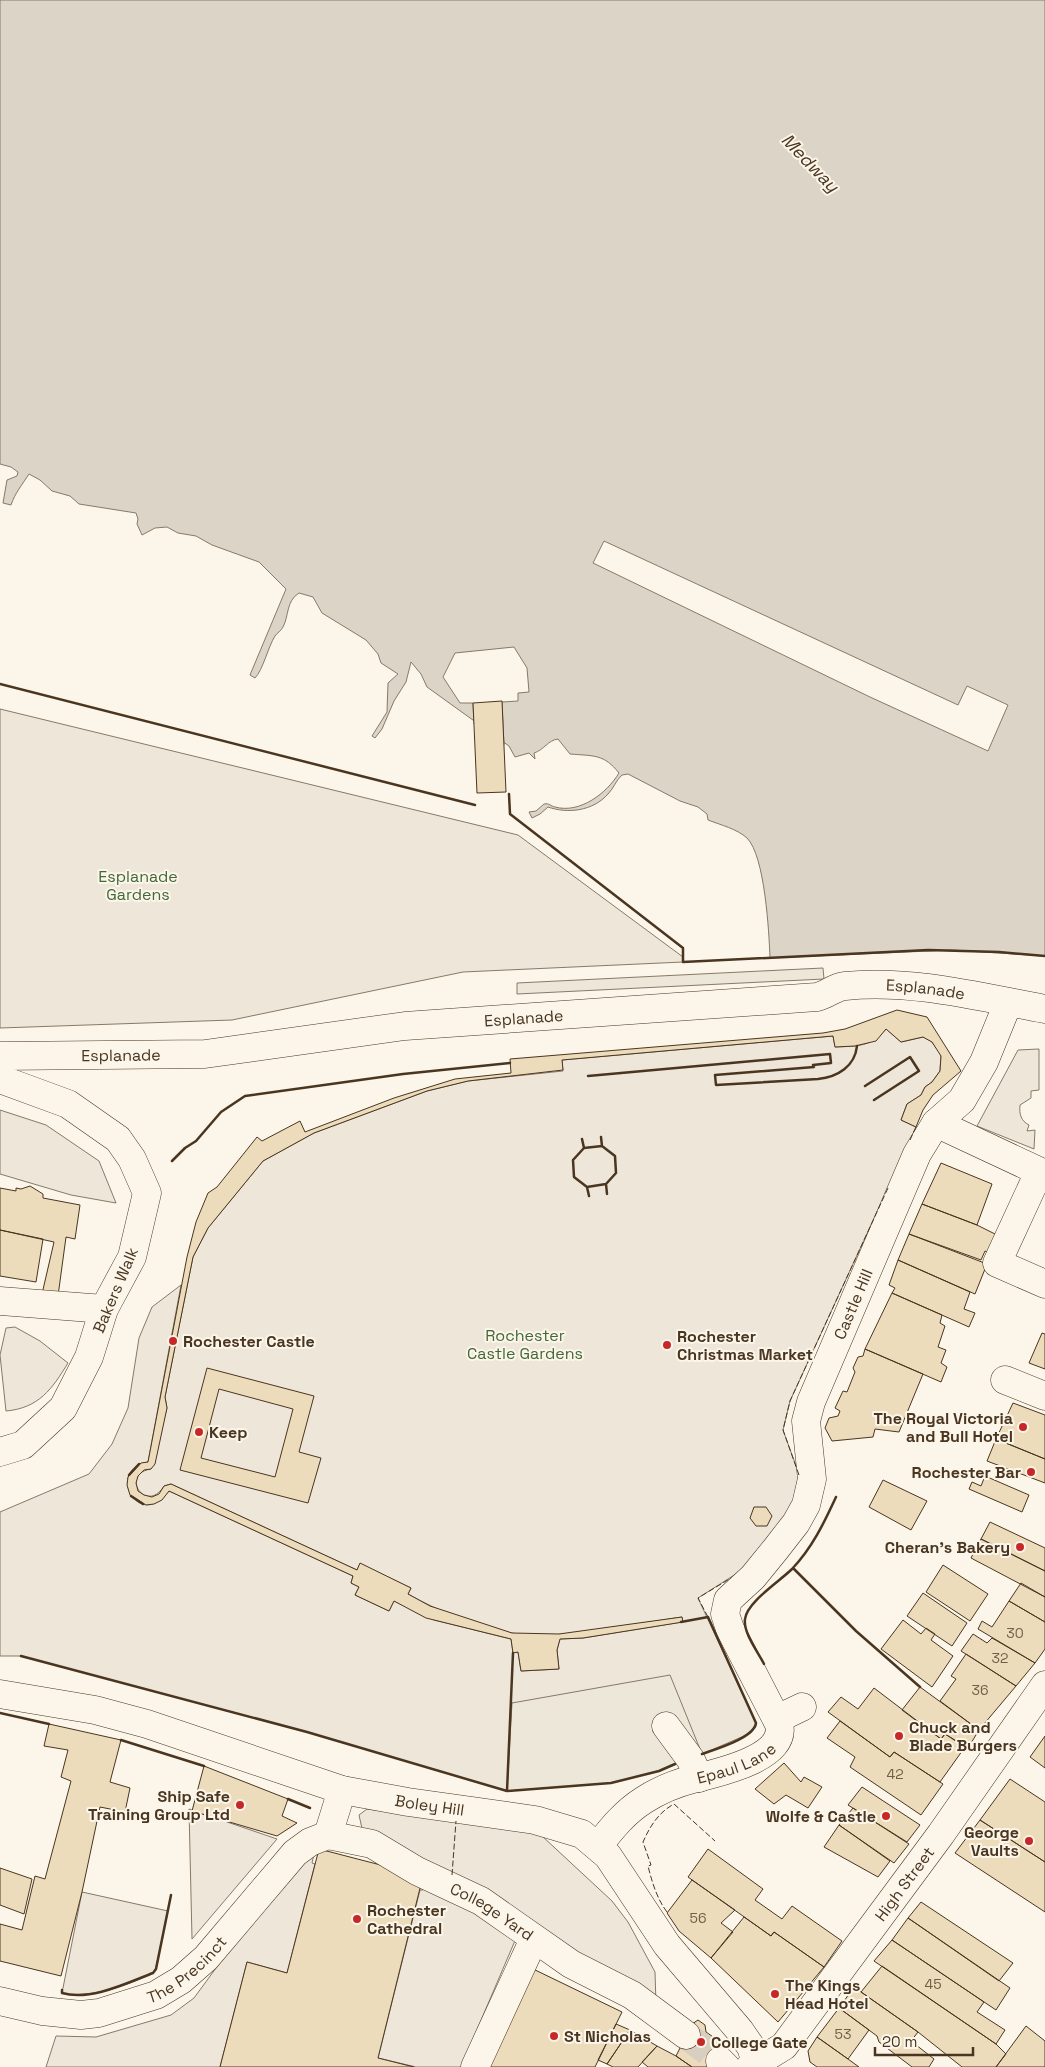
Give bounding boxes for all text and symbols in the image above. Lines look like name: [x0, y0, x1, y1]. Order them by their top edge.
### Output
water label: Medway: [777, 128, 845, 198]
park label: Esplanade Gardens: [98, 866, 178, 905]
street label: Esplanade: [886, 975, 967, 1004]
street label: Esplanade: [483, 1005, 564, 1031]
street label: Esplanade: [81, 1044, 161, 1066]
street label: Bakers Walk: [88, 1244, 143, 1336]
street label: Castle Hill: [829, 1266, 878, 1343]
park label: Rochester Castle Gardens: [467, 1325, 583, 1364]
place label: Rochester Christmas Market: [677, 1326, 813, 1365]
place label: Rochester Castle: [183, 1331, 315, 1352]
marker: Rochester Castle: [167, 1335, 179, 1347]
marker: Rochester Christmas Market: [661, 1339, 673, 1351]
place label: The Royal Victoria and Bull Hotel: [873, 1408, 1013, 1447]
marker: The Royal Victoria and Bull Hotel: [1017, 1421, 1029, 1433]
place label: Keep: [209, 1422, 247, 1443]
marker: Keep: [193, 1426, 205, 1438]
place label: Rochester Bar: [912, 1462, 1021, 1483]
marker: Rochester Bar: [1025, 1466, 1037, 1478]
place label: Cheran's Bakery: [885, 1537, 1010, 1558]
marker: Cheran's Bakery: [1014, 1541, 1026, 1553]
house number: 30: [1006, 1624, 1024, 1642]
house number: 32: [992, 1649, 1008, 1667]
house number: 36: [971, 1681, 989, 1699]
place label: Chuck and Blade Burgers: [909, 1717, 1017, 1756]
marker: Chuck and Blade Burgers: [893, 1730, 905, 1742]
street label: Epaul Lane: [695, 1738, 781, 1789]
house number: 42: [886, 1765, 904, 1783]
place label: Ship Safe Training Group Ltd: [88, 1786, 230, 1825]
street label: Boley Hill: [393, 1790, 466, 1821]
marker: Ship Safe Training Group Ltd: [234, 1799, 246, 1811]
place label: Wolfe & Castle: [766, 1806, 876, 1827]
marker: Wolfe & Castle: [880, 1810, 892, 1822]
place label: George Vaults: [964, 1822, 1019, 1861]
marker: George Vaults: [1023, 1835, 1035, 1847]
street label: High Street: [870, 1842, 939, 1925]
street label: College Yard: [447, 1878, 538, 1946]
place label: Rochester Cathedral: [367, 1900, 446, 1939]
house number: 56: [690, 1909, 706, 1927]
marker: Rochester Cathedral: [351, 1913, 363, 1925]
street label: The Precinct: [144, 1932, 231, 2008]
place label: The Kings Head Hotel: [785, 1975, 869, 2014]
house number: 45: [924, 1975, 942, 1993]
marker: The Kings Head Hotel: [769, 1988, 781, 2000]
scale bar: [875, 2024, 972, 2056]
house number: 53: [835, 2025, 851, 2043]
place label: St Nicholas: [564, 2026, 651, 2047]
marker: St Nicholas: [548, 2030, 560, 2042]
place label: College Gate: [711, 2032, 808, 2053]
text: 20 m: [882, 2032, 917, 2051]
marker: College Gate: [695, 2036, 707, 2048]

